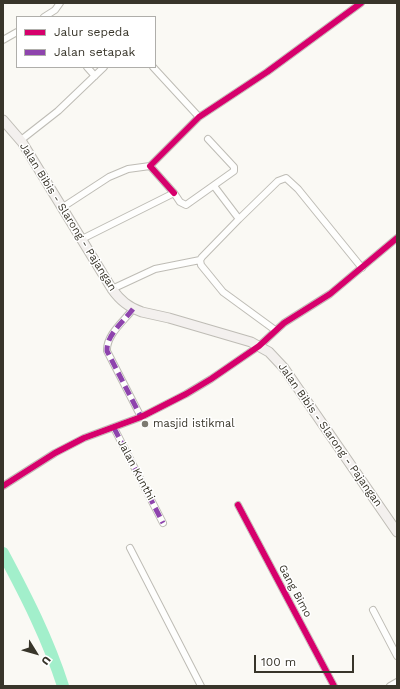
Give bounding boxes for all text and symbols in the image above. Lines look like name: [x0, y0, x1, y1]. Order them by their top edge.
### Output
legend: [16, 16, 156, 68]
text: Jalur sepeda: [54, 25, 129, 39]
text: Jalan setapak: [54, 45, 135, 59]
street label: Jalan Bibis - Slarong - Pajangan: [17, 140, 119, 294]
street label: Jalan Bibis - Slarong - Pajangan: [275, 361, 385, 509]
place label: masjid istikmal: [153, 417, 235, 431]
marker: masjid istikmal: [140, 419, 150, 429]
street label: Jalan Kunthi: [114, 437, 158, 503]
street label: Gang Bimo: [276, 562, 314, 620]
north arrow: [16, 633, 56, 673]
scale bar: [256, 647, 356, 673]
text: U: [38, 653, 54, 668]
text: 100 m: [261, 655, 296, 669]

